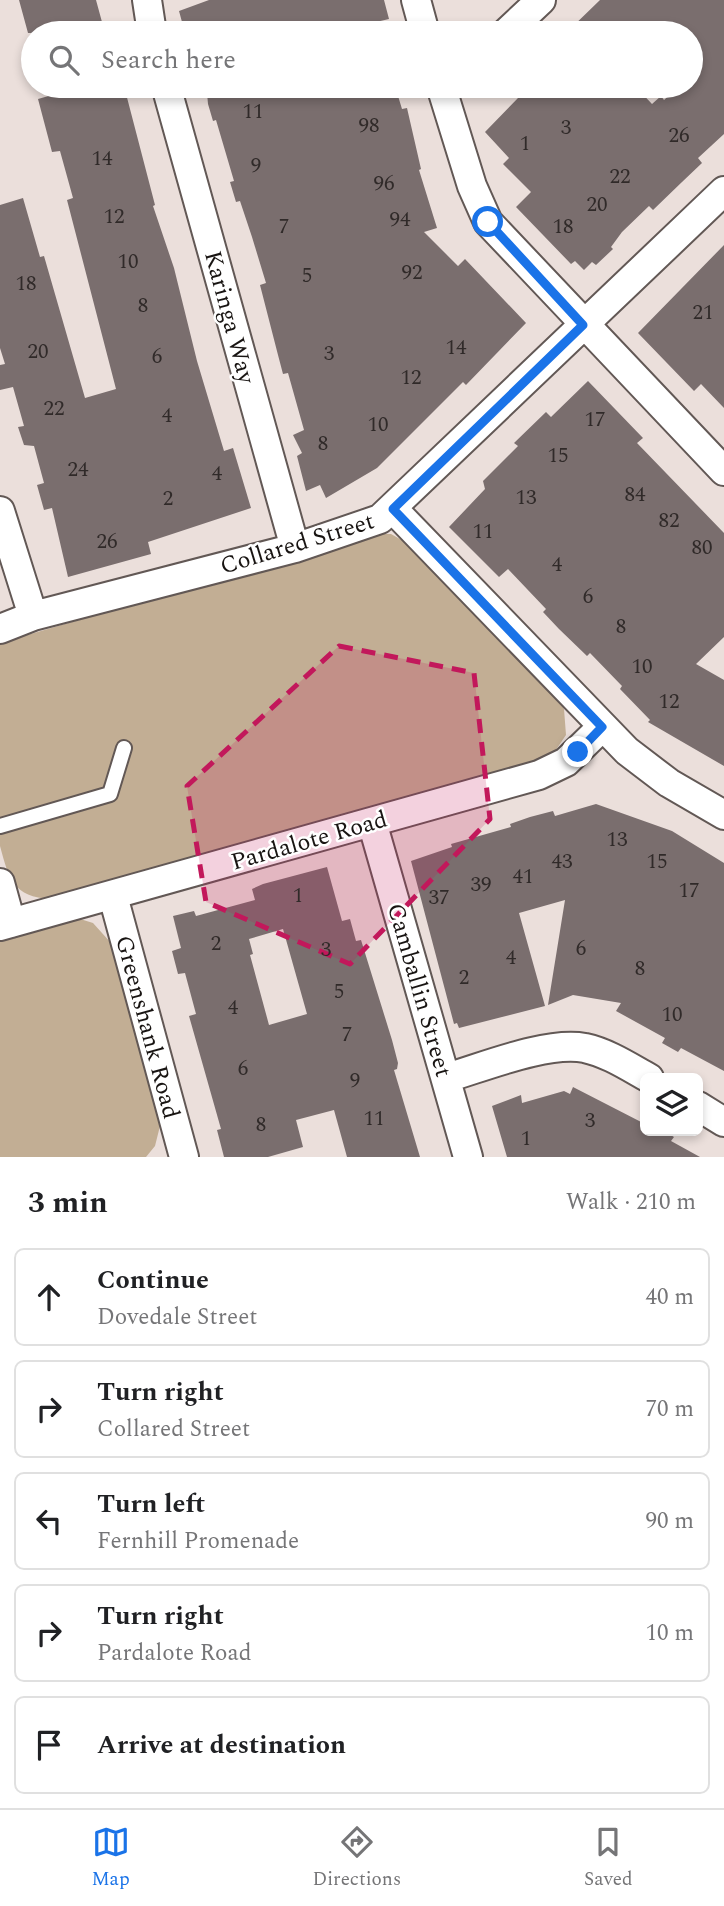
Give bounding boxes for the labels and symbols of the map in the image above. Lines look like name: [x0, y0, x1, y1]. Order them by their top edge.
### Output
house number: 11: [243, 96, 264, 128]
house number: 98: [359, 110, 380, 142]
house number: 3: [561, 112, 572, 144]
house number: 26: [669, 120, 690, 152]
house number: 1: [520, 128, 530, 160]
house number: 14: [92, 143, 113, 175]
house number: 9: [251, 150, 261, 182]
house number: 22: [610, 161, 631, 193]
house number: 96: [374, 168, 395, 200]
house number: 20: [587, 189, 608, 221]
house number: 12: [104, 201, 125, 233]
house number: 94: [390, 204, 411, 236]
route start: [472, 206, 503, 237]
house number: 7: [279, 211, 289, 243]
house number: 18: [553, 211, 574, 243]
house number: 10: [118, 246, 139, 278]
street label: Karinga Way: [194, 247, 264, 389]
house number: 92: [402, 257, 423, 289]
house number: 5: [302, 260, 312, 292]
house number: 18: [16, 268, 37, 300]
house number: 8: [138, 290, 148, 322]
house number: 21: [693, 297, 714, 329]
house number: 14: [446, 332, 467, 364]
house number: 20: [28, 336, 49, 368]
house number: 3: [324, 338, 335, 370]
house number: 6: [152, 341, 162, 373]
house number: 12: [401, 362, 422, 394]
house number: 22: [44, 393, 65, 425]
house number: 4: [162, 400, 173, 432]
house number: 17: [585, 404, 606, 436]
house number: 10: [368, 409, 389, 441]
house number: 8: [318, 428, 328, 460]
house number: 15: [548, 440, 569, 472]
house number: 24: [68, 454, 89, 486]
house number: 4: [212, 458, 223, 490]
house number: 84: [625, 479, 646, 511]
house number: 13: [516, 482, 537, 514]
house number: 2: [163, 483, 173, 515]
street label: Collared Street: [216, 503, 379, 585]
house number: 82: [659, 505, 680, 537]
house number: 11: [473, 516, 494, 548]
house number: 26: [97, 526, 118, 558]
house number: 80: [692, 532, 713, 564]
house number: 4: [552, 549, 563, 581]
house number: 6: [583, 581, 593, 613]
house number: 8: [616, 611, 626, 643]
house number: 10: [632, 651, 653, 683]
house number: 12: [659, 686, 680, 718]
route end: [562, 736, 593, 767]
street label: Pardalote Road: [227, 801, 392, 881]
house number: 13: [607, 824, 628, 856]
house number: 43: [552, 846, 573, 878]
house number: 15: [647, 846, 668, 878]
house number: 41: [513, 861, 534, 893]
house number: 39: [471, 869, 492, 901]
house number: 17: [679, 875, 700, 907]
house number: 1: [293, 880, 303, 912]
house number: 37: [429, 882, 450, 914]
street label: Camballin Street: [377, 899, 461, 1081]
house number: 2: [211, 928, 221, 960]
street label: Greenshank Road: [105, 932, 189, 1123]
house number: 6: [576, 933, 586, 965]
house number: 3: [321, 934, 332, 966]
house number: 4: [506, 942, 517, 974]
house number: 8: [635, 953, 645, 985]
house number: 2: [459, 962, 469, 994]
house number: 5: [334, 976, 344, 1008]
house number: 4: [228, 992, 239, 1024]
house number: 10: [662, 999, 683, 1031]
house number: 7: [342, 1019, 352, 1051]
house number: 6: [238, 1053, 248, 1085]
house number: 9: [350, 1065, 360, 1097]
house number: 11: [364, 1103, 385, 1135]
house number: 3: [585, 1105, 596, 1137]
house number: 8: [256, 1109, 266, 1141]
house number: 1: [521, 1123, 531, 1155]

